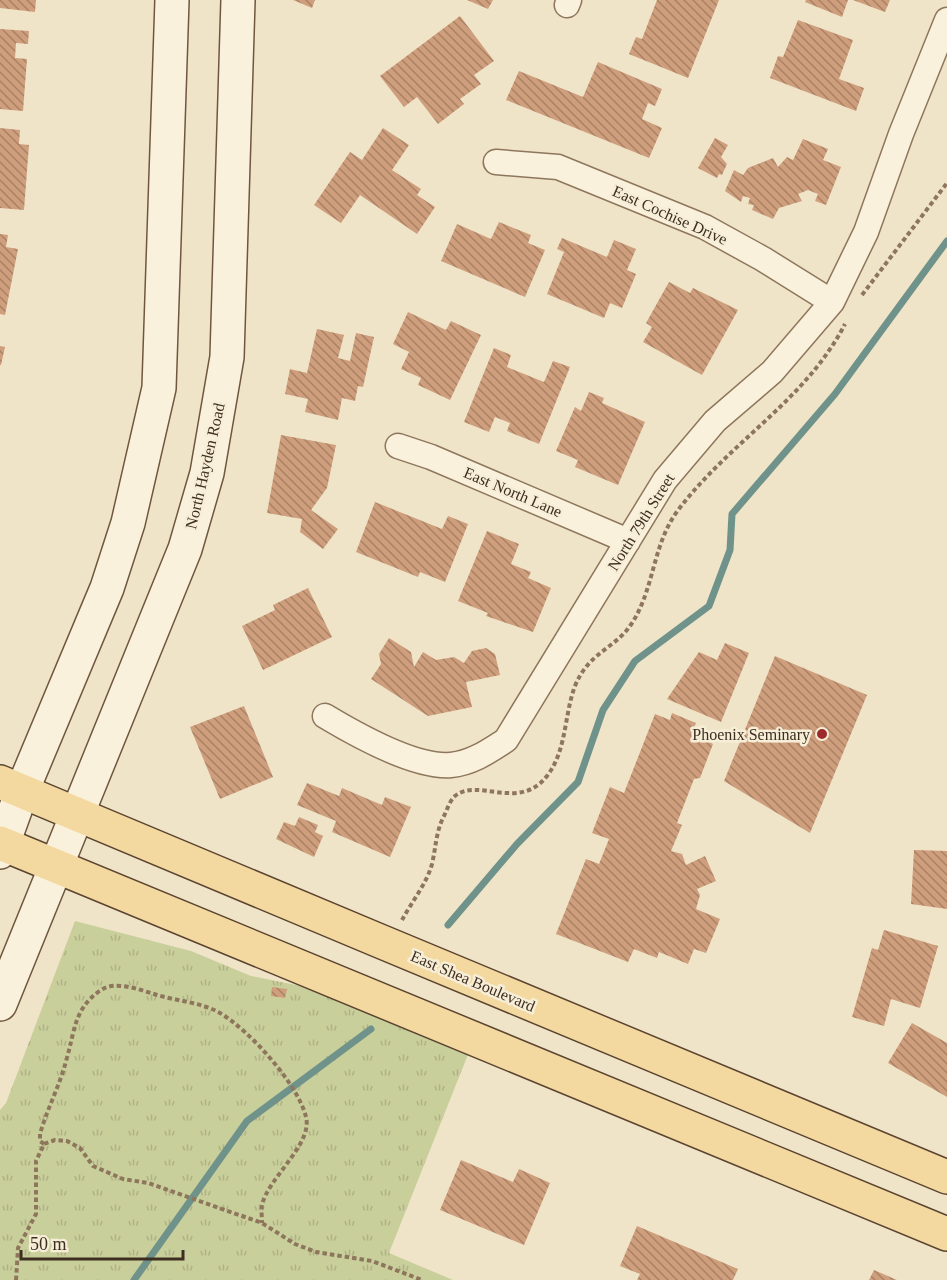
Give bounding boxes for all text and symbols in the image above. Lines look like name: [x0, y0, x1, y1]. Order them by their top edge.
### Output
street label: East Cochise Drive: [610, 182, 730, 248]
street label: North Hayden Road: [182, 401, 229, 531]
street label: East North Lane: [461, 464, 565, 520]
street label: North 79th Street: [604, 470, 678, 574]
place label: Phoenix Seminary: [692, 726, 810, 744]
marker: Phoenix Seminary: [815, 727, 829, 741]
street label: East Shea Boulevard: [408, 947, 538, 1015]
scale bar: [21, 1223, 183, 1261]
text: 50 m: [30, 1234, 67, 1254]

